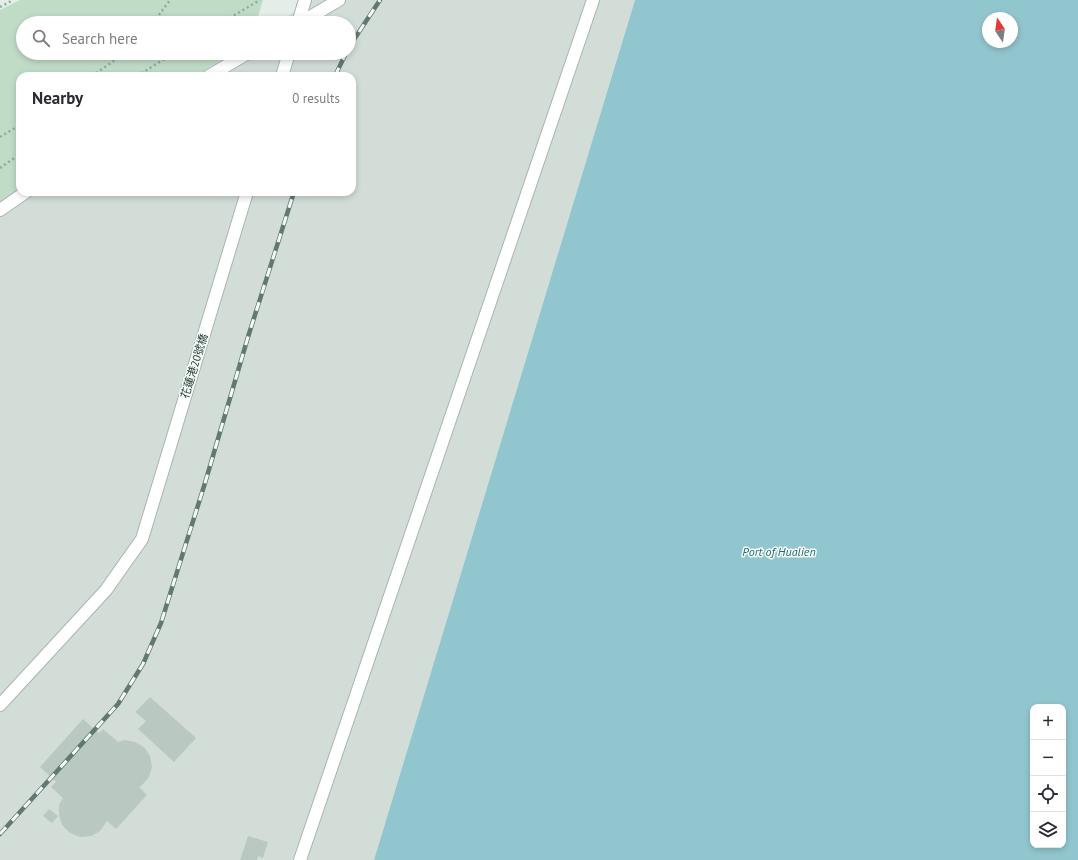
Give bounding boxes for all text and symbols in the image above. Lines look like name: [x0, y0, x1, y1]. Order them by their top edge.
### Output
north arrow: [982, 12, 1018, 48]
search box: [16, 16, 356, 60]
icon: search: [30, 27, 52, 49]
text: Search here: [62, 29, 138, 48]
text: Nearby: [32, 87, 83, 109]
text: 0 results: [292, 90, 340, 107]
street label: 花蓮港20號橋: [178, 332, 210, 400]
water label: Port of Hualien: [742, 544, 816, 559]
map controls: [1030, 704, 1066, 848]
button: +: [1030, 704, 1066, 740]
button: −: [1030, 740, 1066, 776]
button: locate: [1030, 776, 1066, 812]
button: layers: [1030, 812, 1066, 848]

